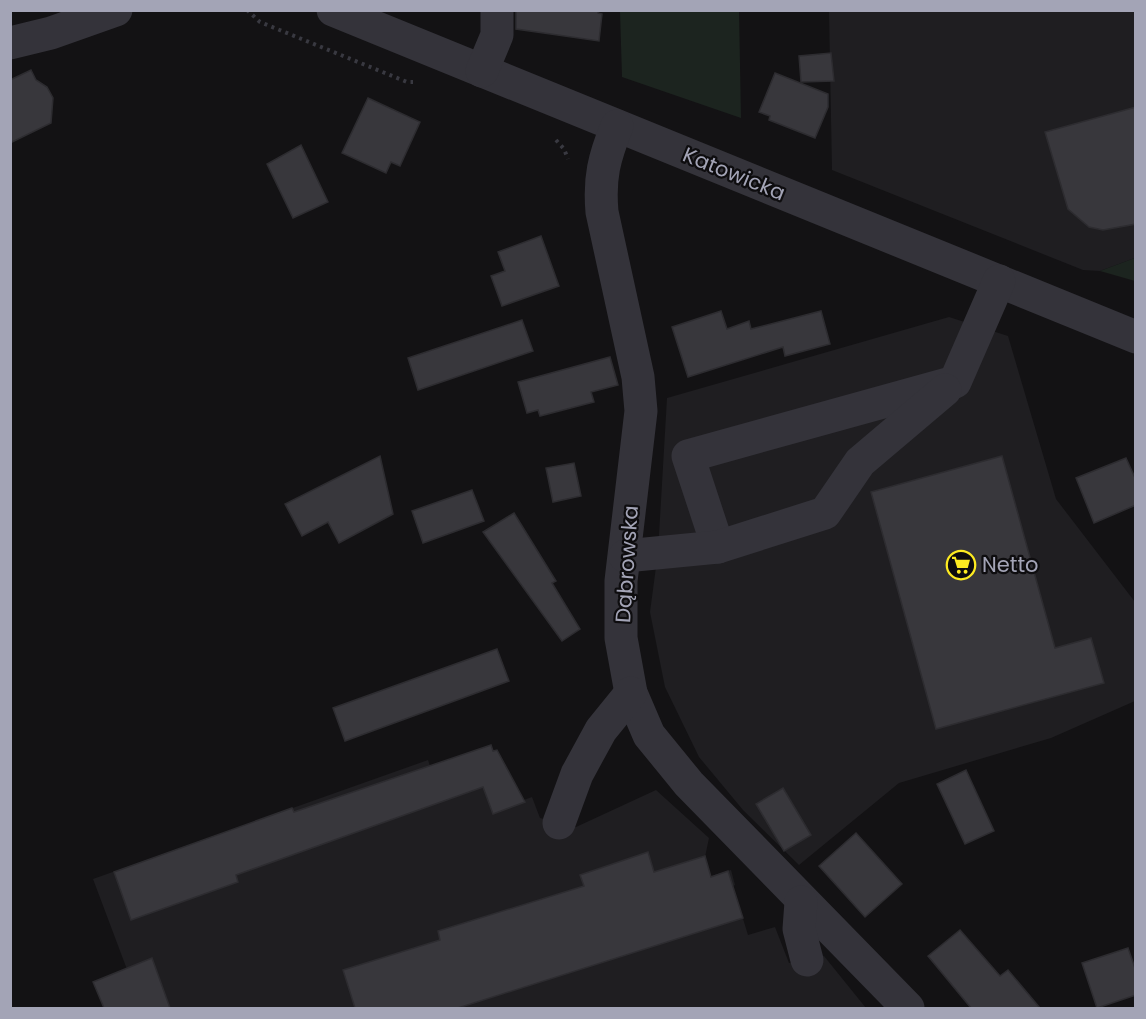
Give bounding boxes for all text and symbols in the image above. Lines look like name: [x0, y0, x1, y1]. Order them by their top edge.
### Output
street label: Katowicka: [679, 140, 790, 207]
street label: Dąbrowska: [608, 504, 645, 624]
supermarket icon: Netto: [945, 549, 977, 581]
place label: Netto: [982, 550, 1039, 579]

